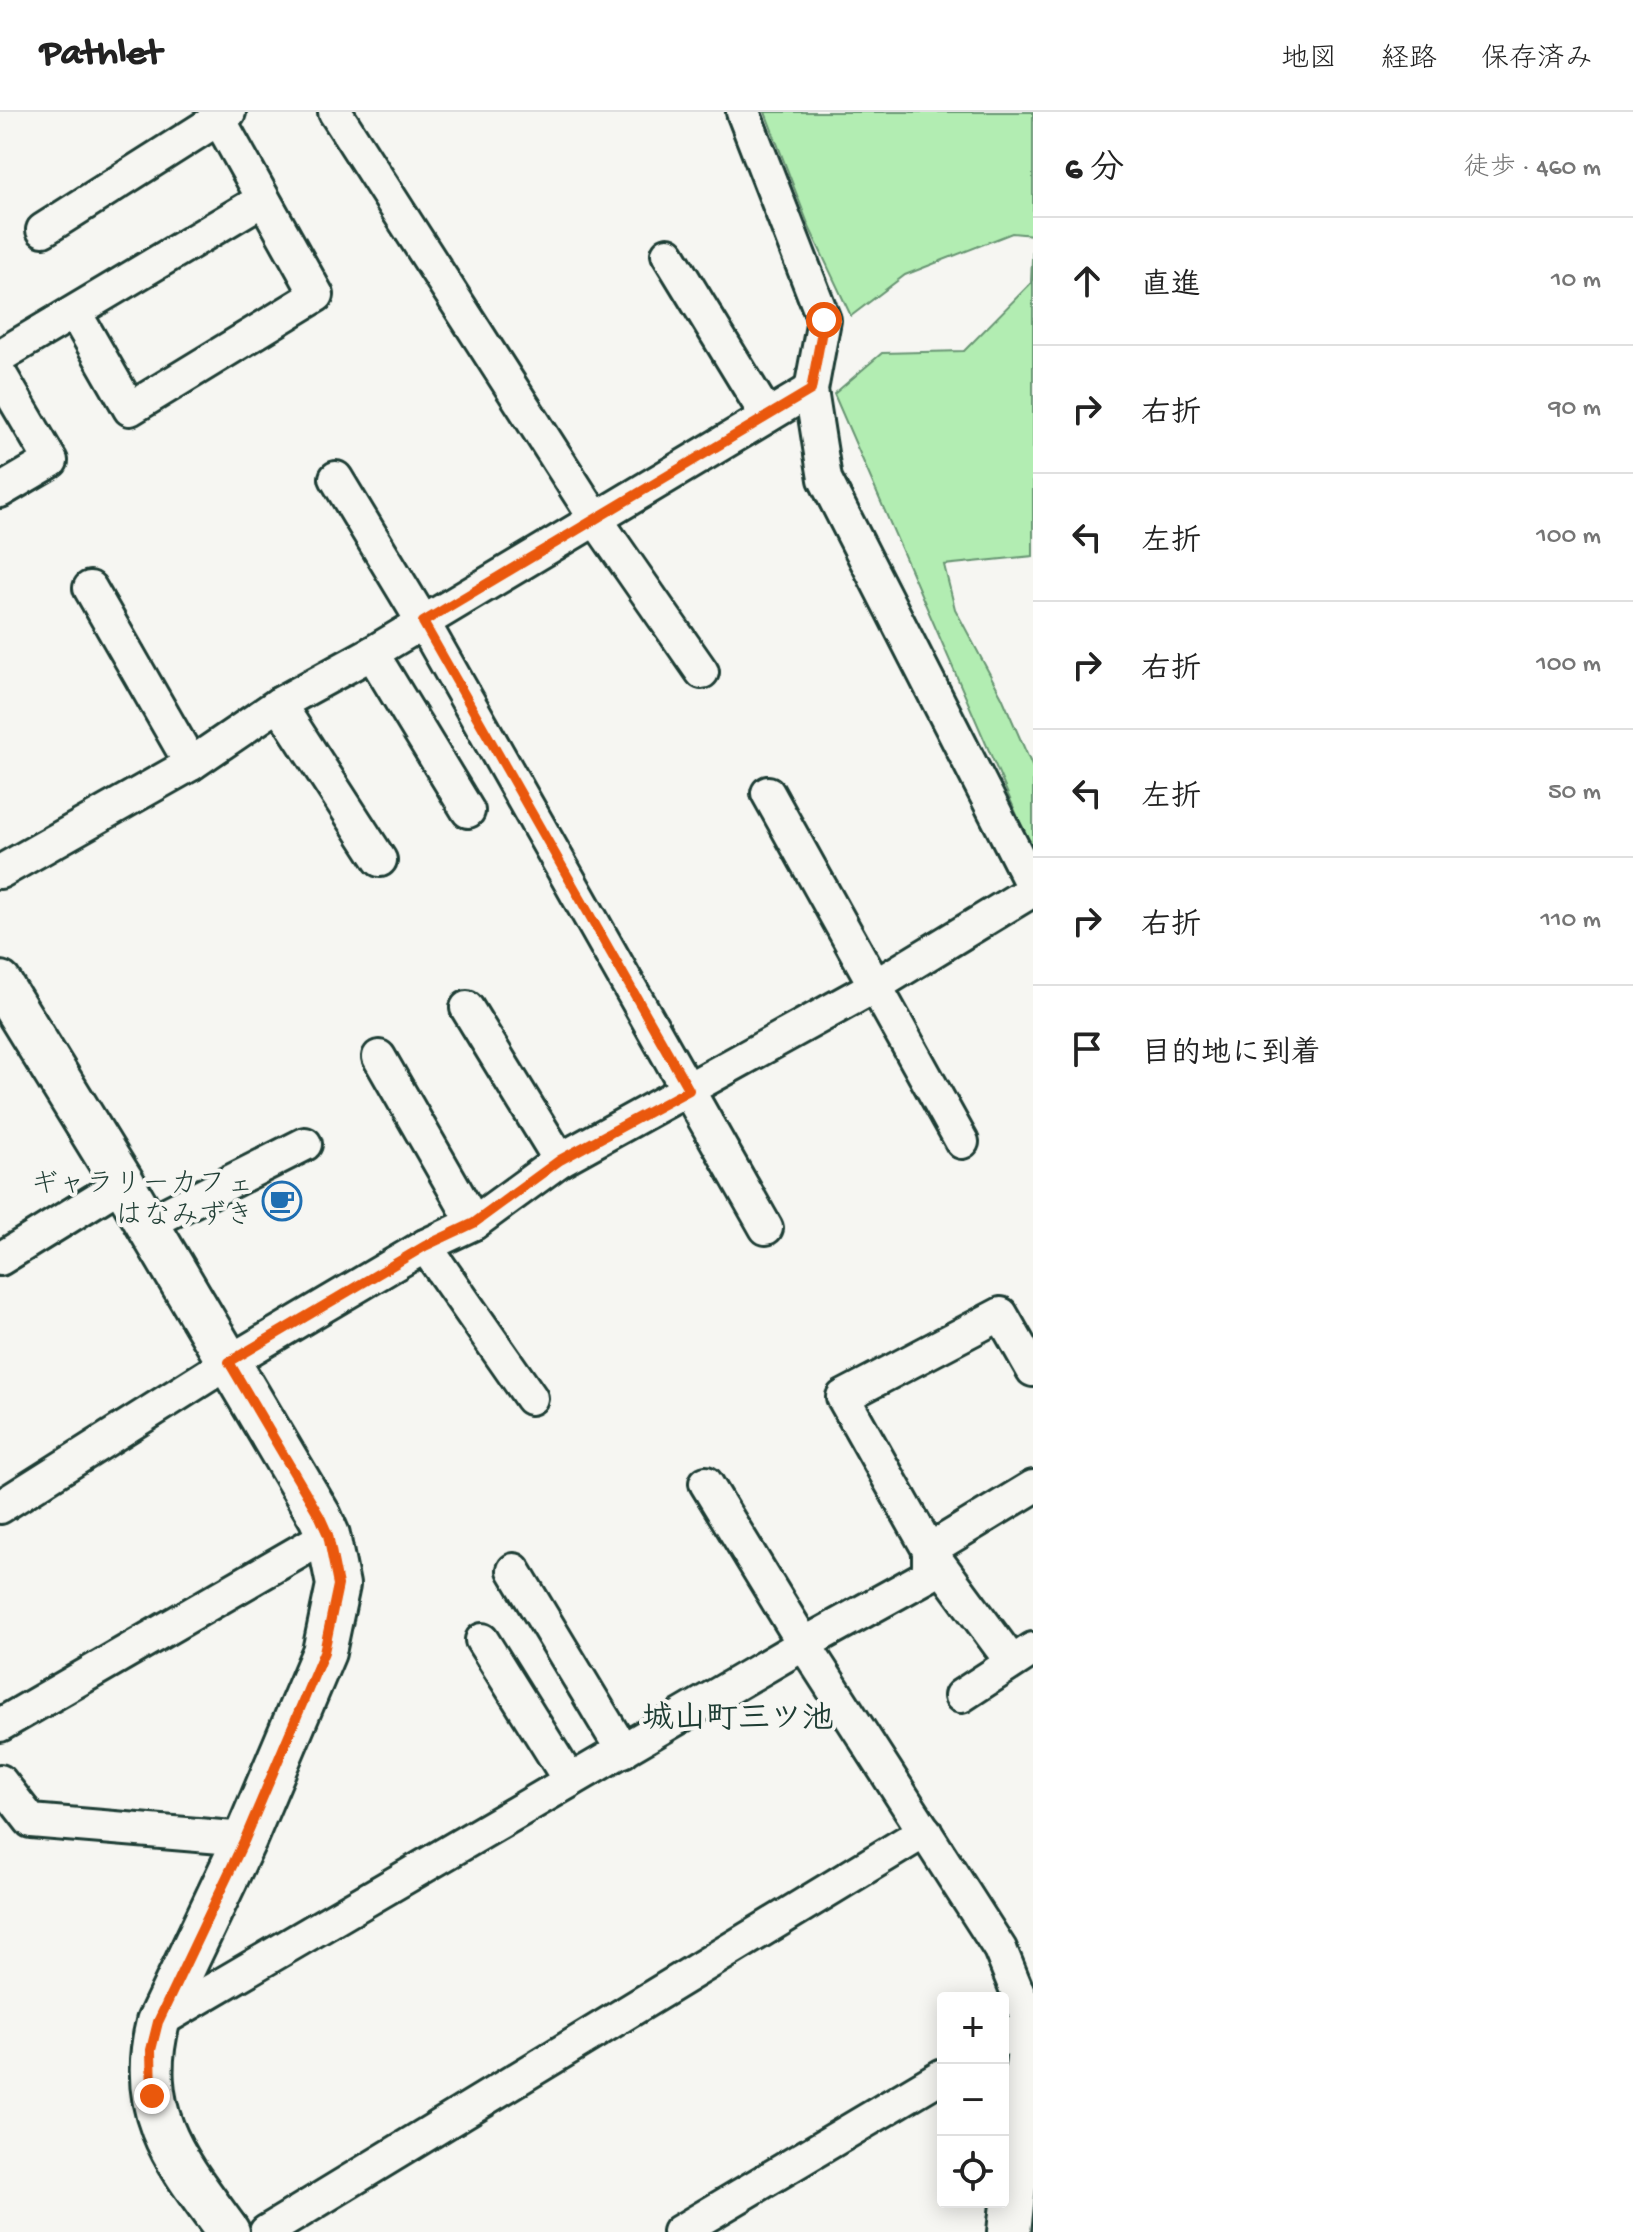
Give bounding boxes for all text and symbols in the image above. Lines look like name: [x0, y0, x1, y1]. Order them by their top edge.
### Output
text: Pathlet: [40, 33, 161, 77]
text: 地図: [1281, 44, 1337, 77]
text: 経路: [1381, 44, 1437, 77]
text: 保存済み: [1481, 44, 1593, 77]
text: 6 分: [1065, 151, 1124, 191]
text: 徒歩 · 460 m: [1464, 154, 1601, 185]
icon: ahead: [1065, 259, 1109, 303]
text: 10 m: [1551, 266, 1601, 297]
text: 直進: [1141, 270, 1201, 305]
route start: [806, 302, 842, 338]
icon: right: [1065, 387, 1109, 431]
text: 90 m: [1549, 394, 1601, 425]
text: 右折: [1141, 398, 1201, 433]
icon: left: [1065, 515, 1109, 559]
text: 100 m: [1536, 522, 1601, 553]
text: 左折: [1141, 526, 1201, 561]
icon: right: [1065, 643, 1109, 687]
text: 100 m: [1536, 650, 1601, 681]
text: 右折: [1141, 654, 1201, 689]
icon: left: [1065, 771, 1109, 815]
text: 50 m: [1548, 778, 1601, 809]
text: 左折: [1141, 782, 1201, 817]
icon: right: [1065, 899, 1109, 943]
text: 110 m: [1541, 906, 1601, 937]
text: 右折: [1141, 910, 1201, 945]
icon: arrive: [1065, 1027, 1109, 1071]
text: 目的地に到着: [1141, 1038, 1321, 1073]
place label: ギャラリーカフェ はなみずき: [30, 1169, 254, 1234]
cafe icon: ギャラリーカフェ はなみずき: [261, 1180, 303, 1222]
district label: 城山町三ツ池: [642, 1701, 834, 1740]
map controls: [937, 1992, 1009, 2208]
button: +: [937, 1992, 1009, 2064]
button: −: [937, 2064, 1009, 2136]
route end: [134, 2078, 170, 2114]
button: locate: [937, 2136, 1009, 2208]

